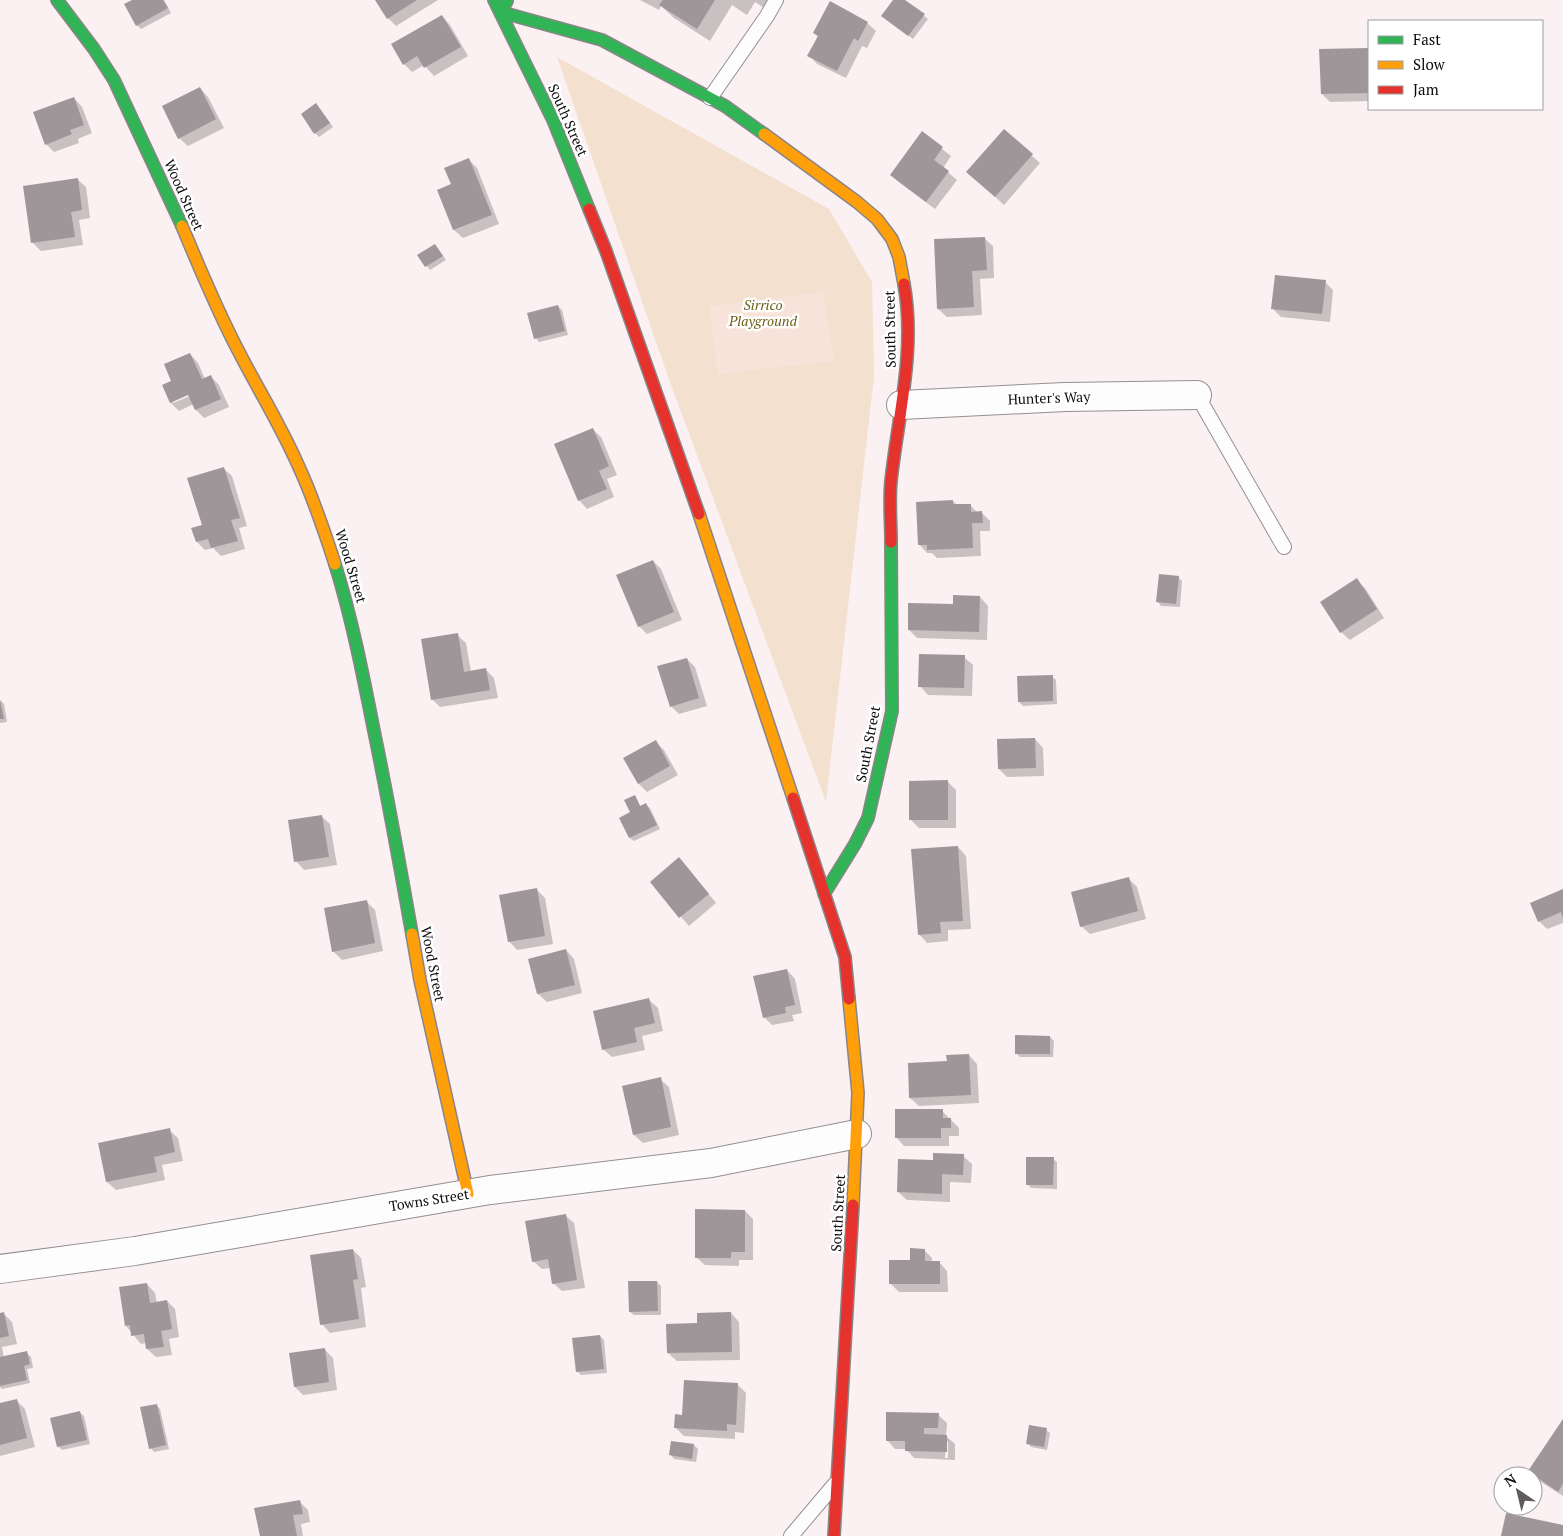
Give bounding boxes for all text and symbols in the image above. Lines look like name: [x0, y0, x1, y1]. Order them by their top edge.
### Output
legend: [1368, 20, 1543, 110]
text: Fast: [1413, 29, 1441, 49]
text: Slow: [1413, 54, 1446, 74]
text: Jam: [1413, 79, 1439, 99]
street label: South Street: [544, 81, 593, 160]
street label: Wood Street: [160, 156, 209, 234]
street label: South Street: [879, 289, 900, 368]
park label: Sirrico Playground: [728, 295, 797, 330]
street label: Hunter's Way: [1007, 387, 1092, 408]
street label: Wood Street: [331, 527, 372, 606]
street label: South Street: [851, 703, 884, 784]
street label: Wood Street: [417, 925, 450, 1004]
street label: South Street: [826, 1173, 849, 1252]
street label: Towns Street: [388, 1184, 471, 1215]
north arrow: [1493, 1466, 1543, 1516]
text: N: [1500, 1469, 1520, 1491]

